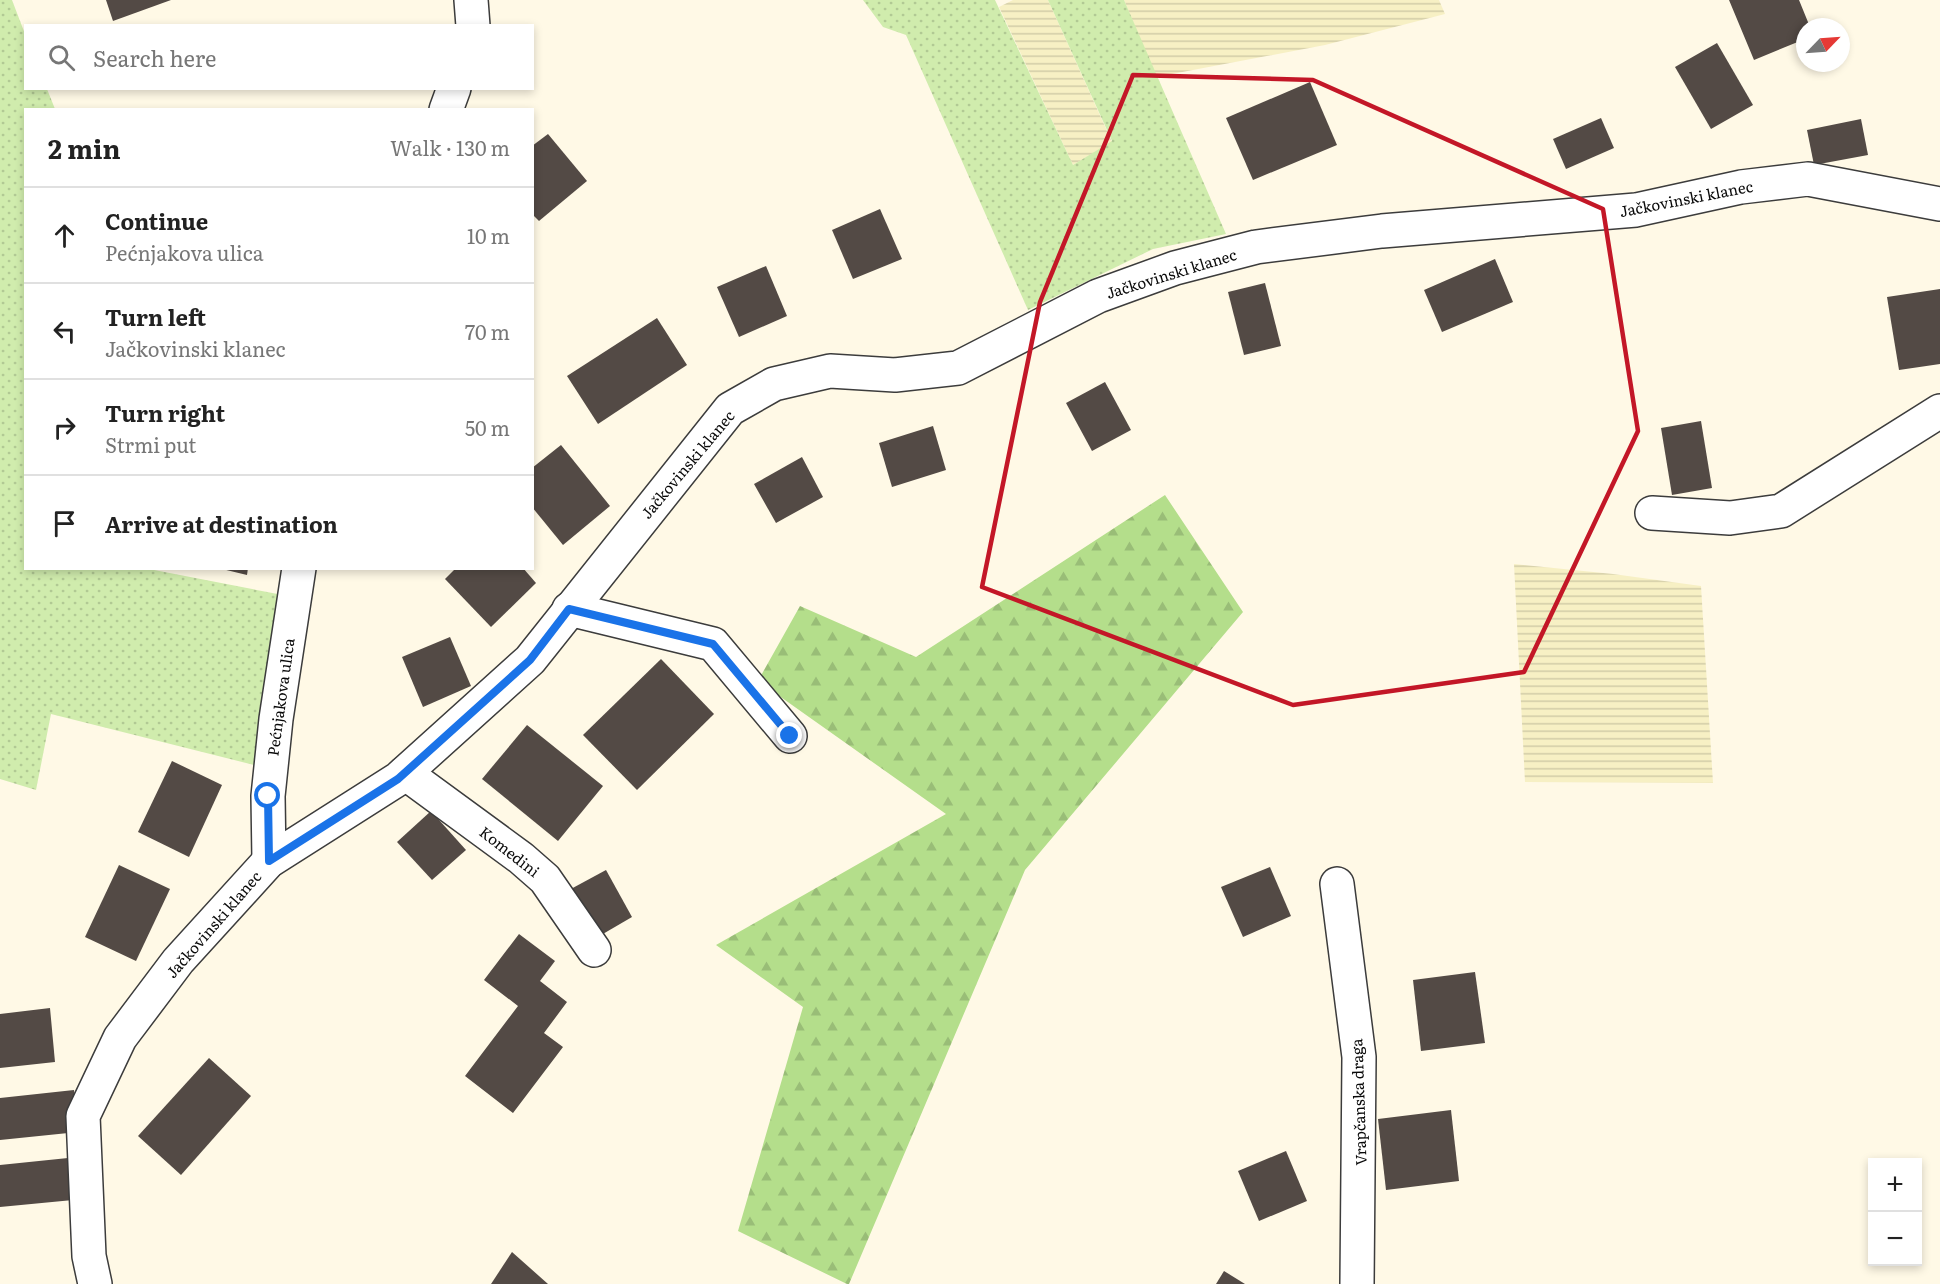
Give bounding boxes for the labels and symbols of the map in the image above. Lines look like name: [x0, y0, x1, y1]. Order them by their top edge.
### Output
north arrow: [1796, 18, 1850, 72]
street label: Jačkovinski klanec: [1617, 174, 1755, 222]
street label: Jačkovinski klanec: [1103, 242, 1240, 304]
street label: Jačkovinski klanec: [635, 404, 740, 523]
street label: Pećnjakova ulica: [260, 636, 300, 757]
route end: [776, 722, 802, 748]
route start: [254, 782, 280, 808]
street label: Komedini: [475, 820, 545, 882]
street label: Jačkovinski klanec: [160, 865, 266, 983]
street label: Vrapčanska draga: [1344, 1037, 1372, 1166]

